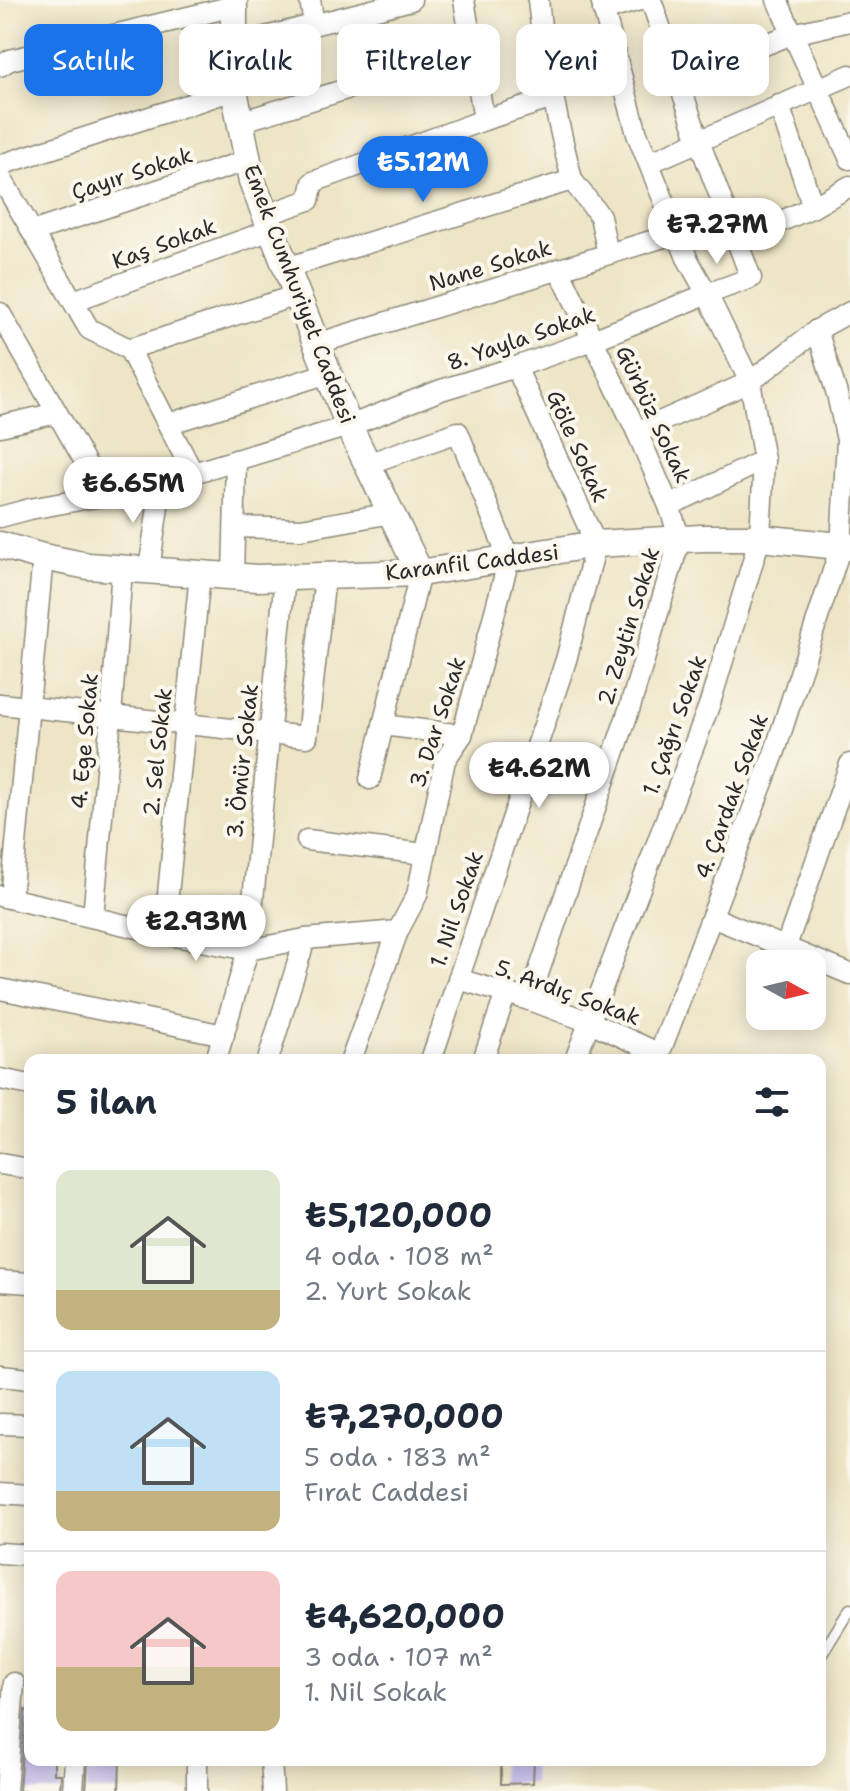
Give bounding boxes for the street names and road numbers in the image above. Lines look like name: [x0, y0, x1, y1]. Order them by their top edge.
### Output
street label: Çayır Sokak: [68, 140, 197, 207]
street label: Emek Cumhuriyet Caddesi: [237, 160, 362, 428]
street label: Kaş Sokak: [108, 211, 220, 276]
street label: Nane Sokak: [425, 233, 555, 298]
street label: 8. Yayla Sokak: [443, 300, 599, 377]
street label: Gürbüz Sokak: [609, 341, 698, 488]
street label: Göle Sokak: [540, 386, 615, 507]
street label: Karanfil Caddesi: [383, 537, 561, 588]
street label: 2. Zeytin Sokak: [591, 543, 666, 709]
street label: 1. Çağrı Sokak: [636, 651, 713, 799]
street label: 3. Dar Sokak: [403, 653, 472, 791]
street label: 4. Ege Sokak: [64, 672, 105, 810]
street label: 3. Ömür Sokak: [220, 682, 265, 840]
street label: 2. Sel Sokak: [136, 686, 179, 818]
street label: 4. Çardak Sokak: [688, 709, 775, 883]
street label: 1. Nil Sokak: [423, 847, 490, 971]
street label: 5. Ardıç Sokak: [491, 953, 644, 1032]

